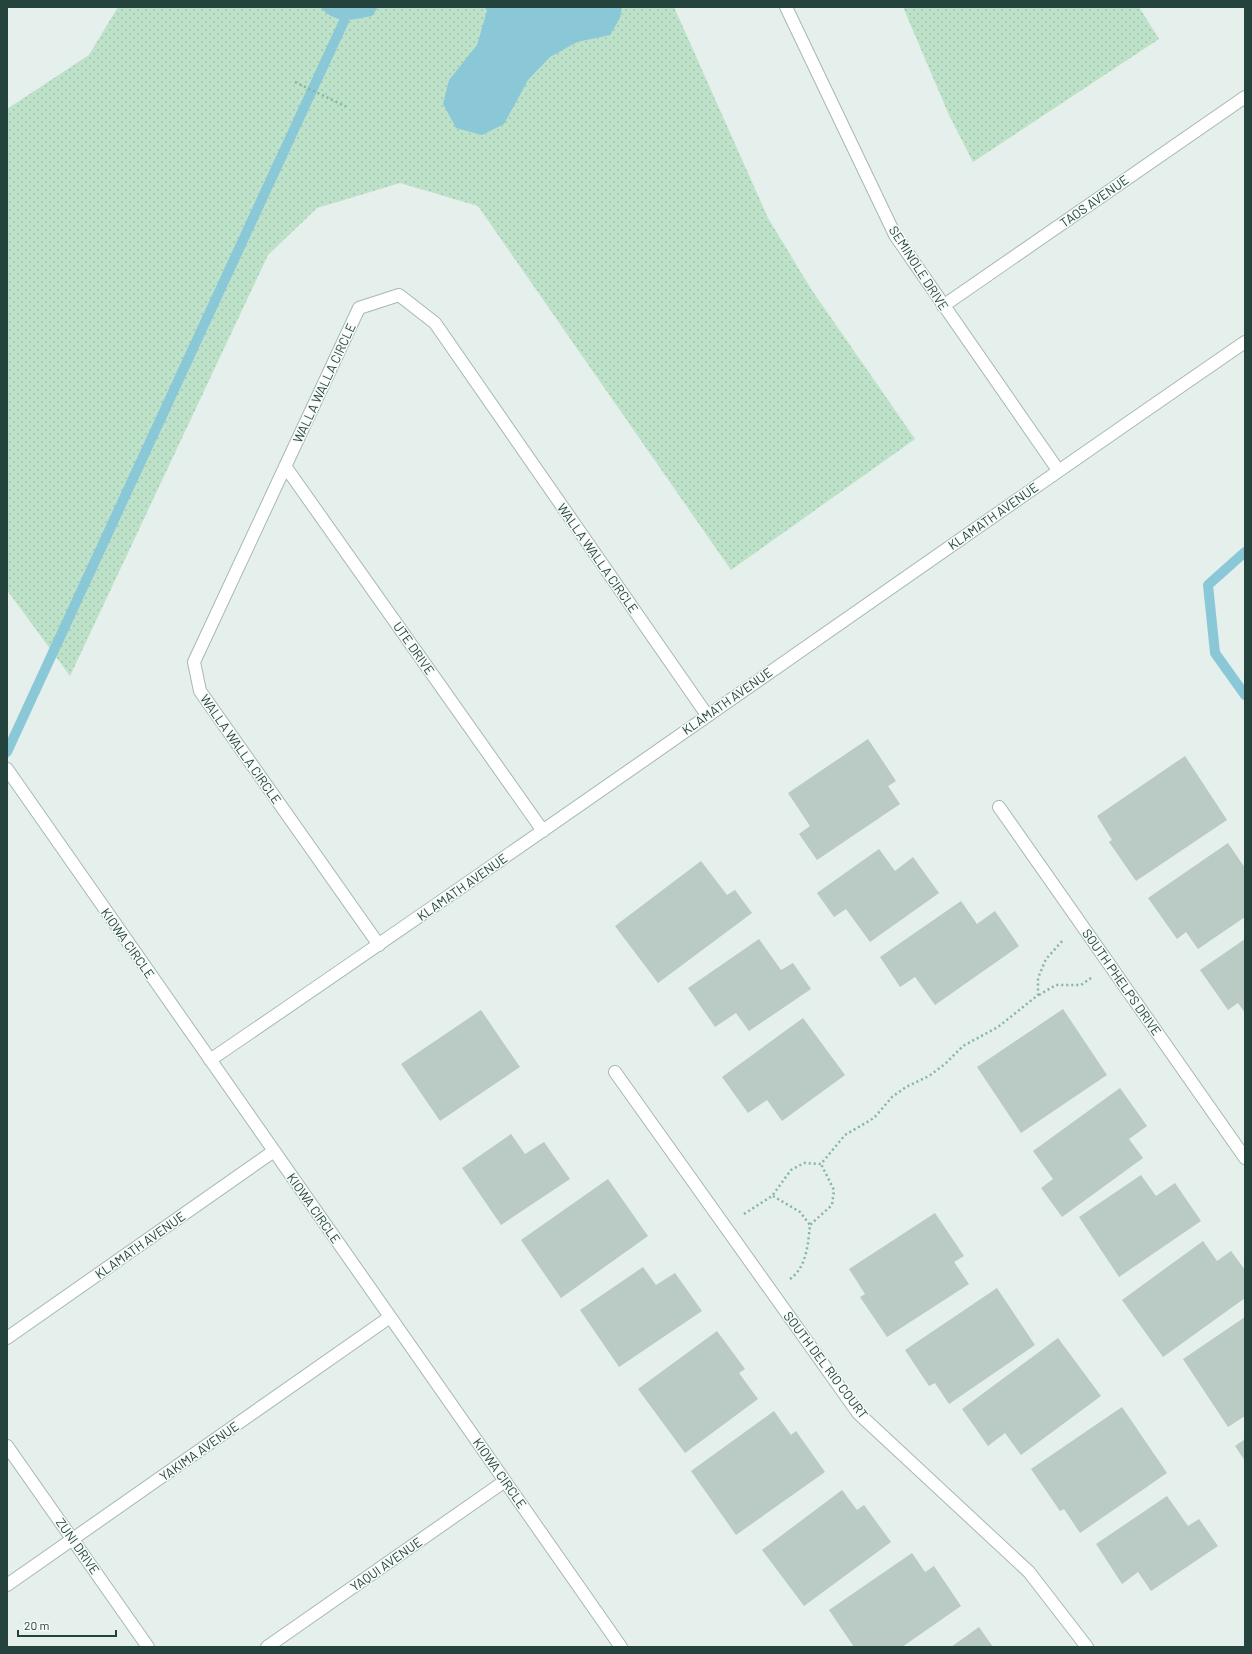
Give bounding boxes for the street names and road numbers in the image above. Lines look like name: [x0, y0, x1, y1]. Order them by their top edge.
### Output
street label: TAOS AVENUE: [1056, 171, 1132, 231]
street label: SEMINOLE DRIVE: [886, 223, 952, 313]
street label: WALLA WALLA CIRCLE: [289, 321, 359, 445]
street label: KLAMATH AVENUE: [945, 479, 1041, 553]
street label: WALLA WALLA CIRCLE: [554, 500, 642, 616]
street label: UTE DRIVE: [390, 618, 438, 678]
street label: KLAMATH AVENUE: [679, 664, 775, 738]
street label: WALLA WALLA CIRCLE: [197, 691, 285, 807]
street label: KLAMATH AVENUE: [414, 850, 510, 924]
street label: KIOWA CIRCLE: [98, 905, 158, 981]
street label: SOUTH PHELPS DRIVE: [1079, 926, 1165, 1039]
street label: KIOWA CIRCLE: [284, 1170, 344, 1246]
street label: KLAMATH AVENUE: [92, 1208, 188, 1282]
street label: SOUTH DEL RIO COURT: [780, 1308, 872, 1422]
street label: YAKIMA AVENUE: [156, 1418, 242, 1484]
street label: KIOWA CIRCLE: [470, 1435, 530, 1511]
street label: ZUNI DRIVE: [53, 1515, 103, 1577]
street label: YAQUI AVENUE: [347, 1533, 425, 1595]

